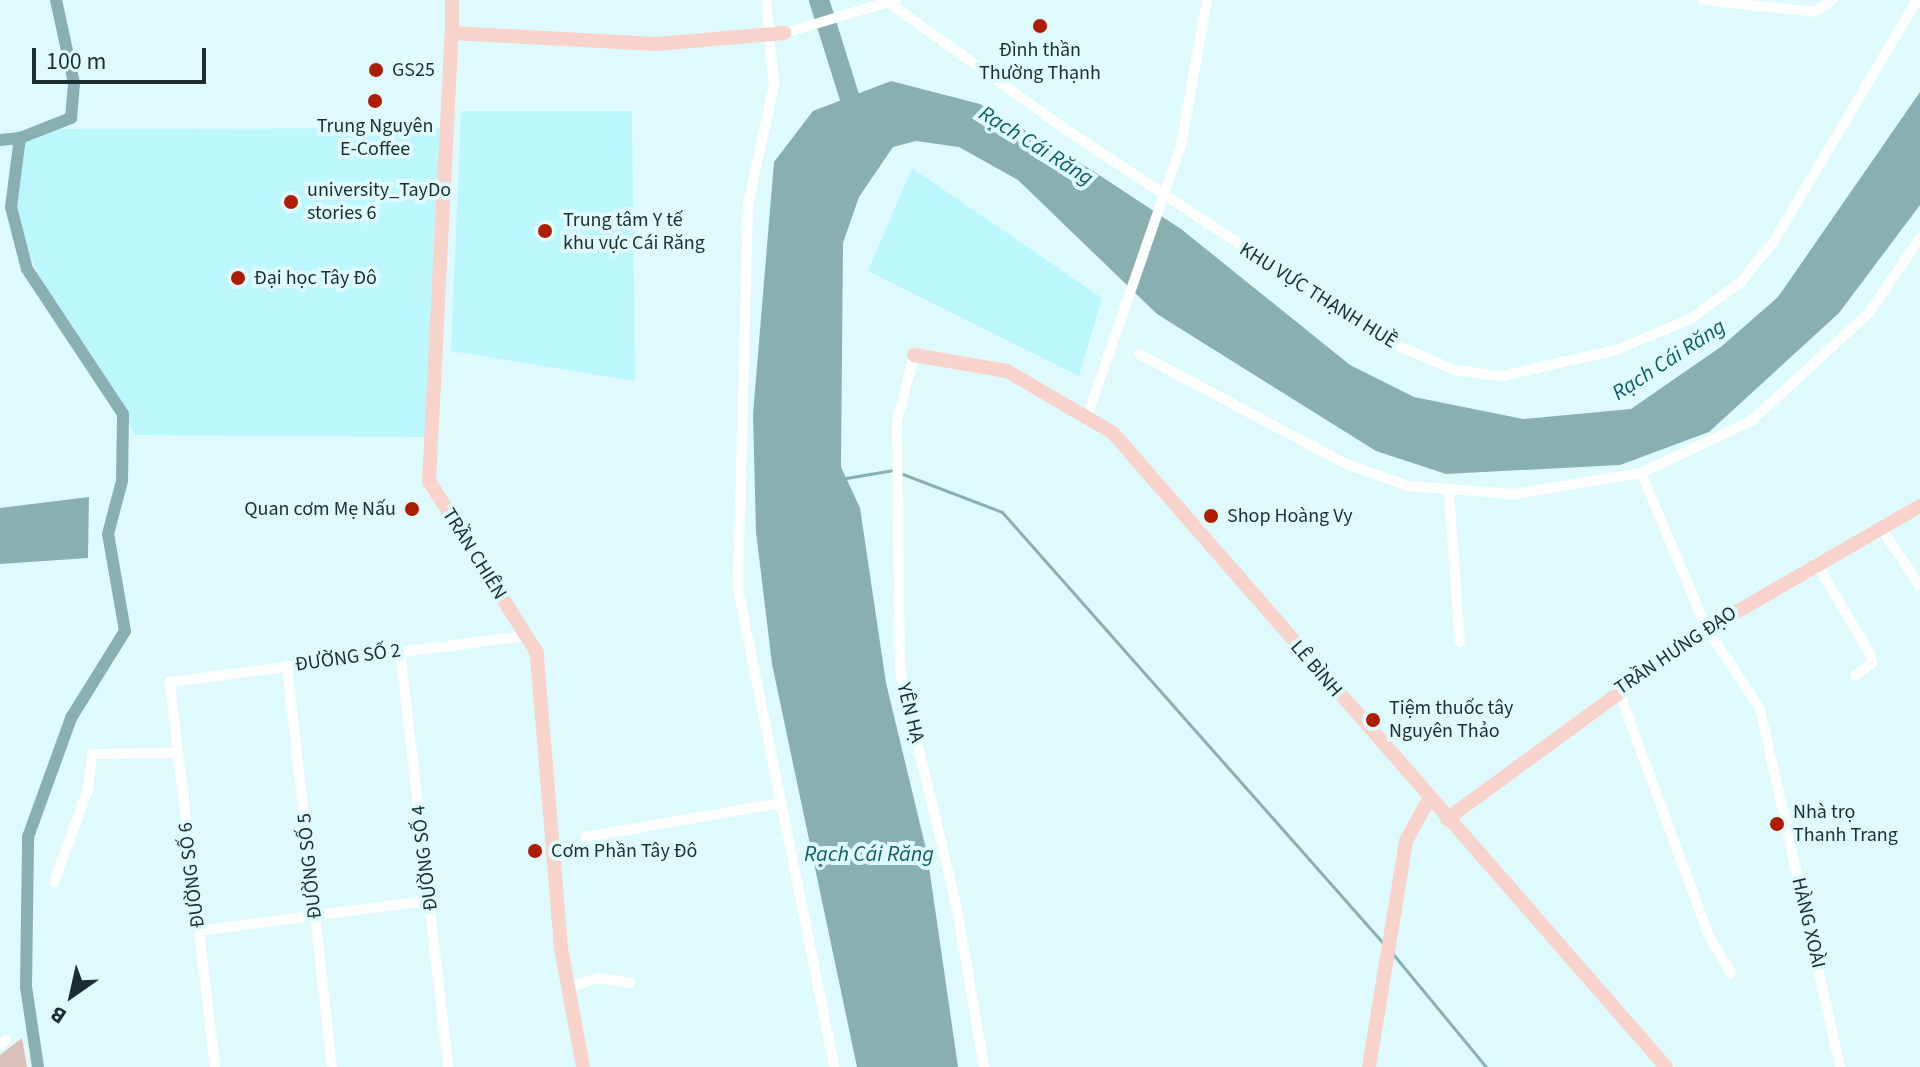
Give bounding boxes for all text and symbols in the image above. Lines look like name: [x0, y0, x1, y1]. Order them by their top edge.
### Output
marker: Đình thần Thường Thạnh: [1031, 17, 1049, 35]
scale bar: [36, 32, 210, 82]
place label: Đình thần Thường Thạnh: [979, 38, 1101, 85]
text: 100 m: [46, 44, 106, 79]
place label: GS25: [392, 58, 435, 82]
marker: GS25: [367, 61, 385, 79]
marker: Trung Nguyên E-Coffee: [366, 92, 384, 110]
water label: Rạch Cái Răng: [974, 100, 1098, 192]
place label: Trung Nguyên E-Coffee: [317, 114, 433, 161]
place label: university_TayDo stories 6: [307, 178, 451, 225]
marker: university_TayDo stories 6: [282, 193, 300, 211]
place label: Trung tâm Y tế khu vực Cái Răng: [563, 208, 705, 255]
marker: Trung tâm Y tế khu vực Cái Răng: [534, 220, 556, 242]
street label: KHU VỰC THẠNH HUỀ: [1235, 238, 1401, 354]
place label: Đại học Tây Đô: [254, 266, 377, 290]
marker: Đại học Tây Đô: [229, 269, 247, 287]
water label: Rạch Cái Răng: [1607, 314, 1731, 406]
place label: Quan cơm Mẹ Nấu: [244, 497, 396, 521]
marker: Quan cơm Mẹ Nấu: [403, 500, 421, 518]
street label: TRẦN CHIÊN: [437, 504, 511, 604]
place label: Shop Hoàng Vy: [1227, 504, 1353, 528]
marker: Shop Hoàng Vy: [1202, 507, 1220, 525]
street label: TRẦN HƯNG ĐẠO: [1611, 601, 1741, 701]
street label: LÊ BÌNH: [1285, 636, 1347, 702]
street label: ĐƯỜNG SỐ 2: [294, 639, 402, 677]
street label: YÊN HẠ: [891, 681, 929, 745]
place label: Tiệm thuốc tây Nguyên Thảo: [1389, 696, 1513, 743]
marker: Tiệm thuốc tây Nguyên Thảo: [1364, 711, 1382, 729]
place label: Nhà trọ Thanh Trang: [1793, 800, 1898, 847]
street label: ĐƯỜNG SỐ 4: [407, 804, 443, 912]
street label: ĐƯỜNG SỐ 5: [293, 812, 327, 920]
marker: Nhà trọ Thanh Trang: [1768, 815, 1786, 833]
street label: ĐƯỜNG SỐ 6: [174, 821, 210, 929]
place label: Cơm Phần Tây Đô: [551, 839, 697, 863]
marker: Cơm Phần Tây Đô: [526, 842, 544, 860]
water label: Rạch Cái Răng: [804, 842, 934, 868]
street label: HÀNG XOÀI: [1786, 875, 1830, 971]
north arrow: [32, 955, 112, 1035]
text: B: [44, 998, 73, 1032]

